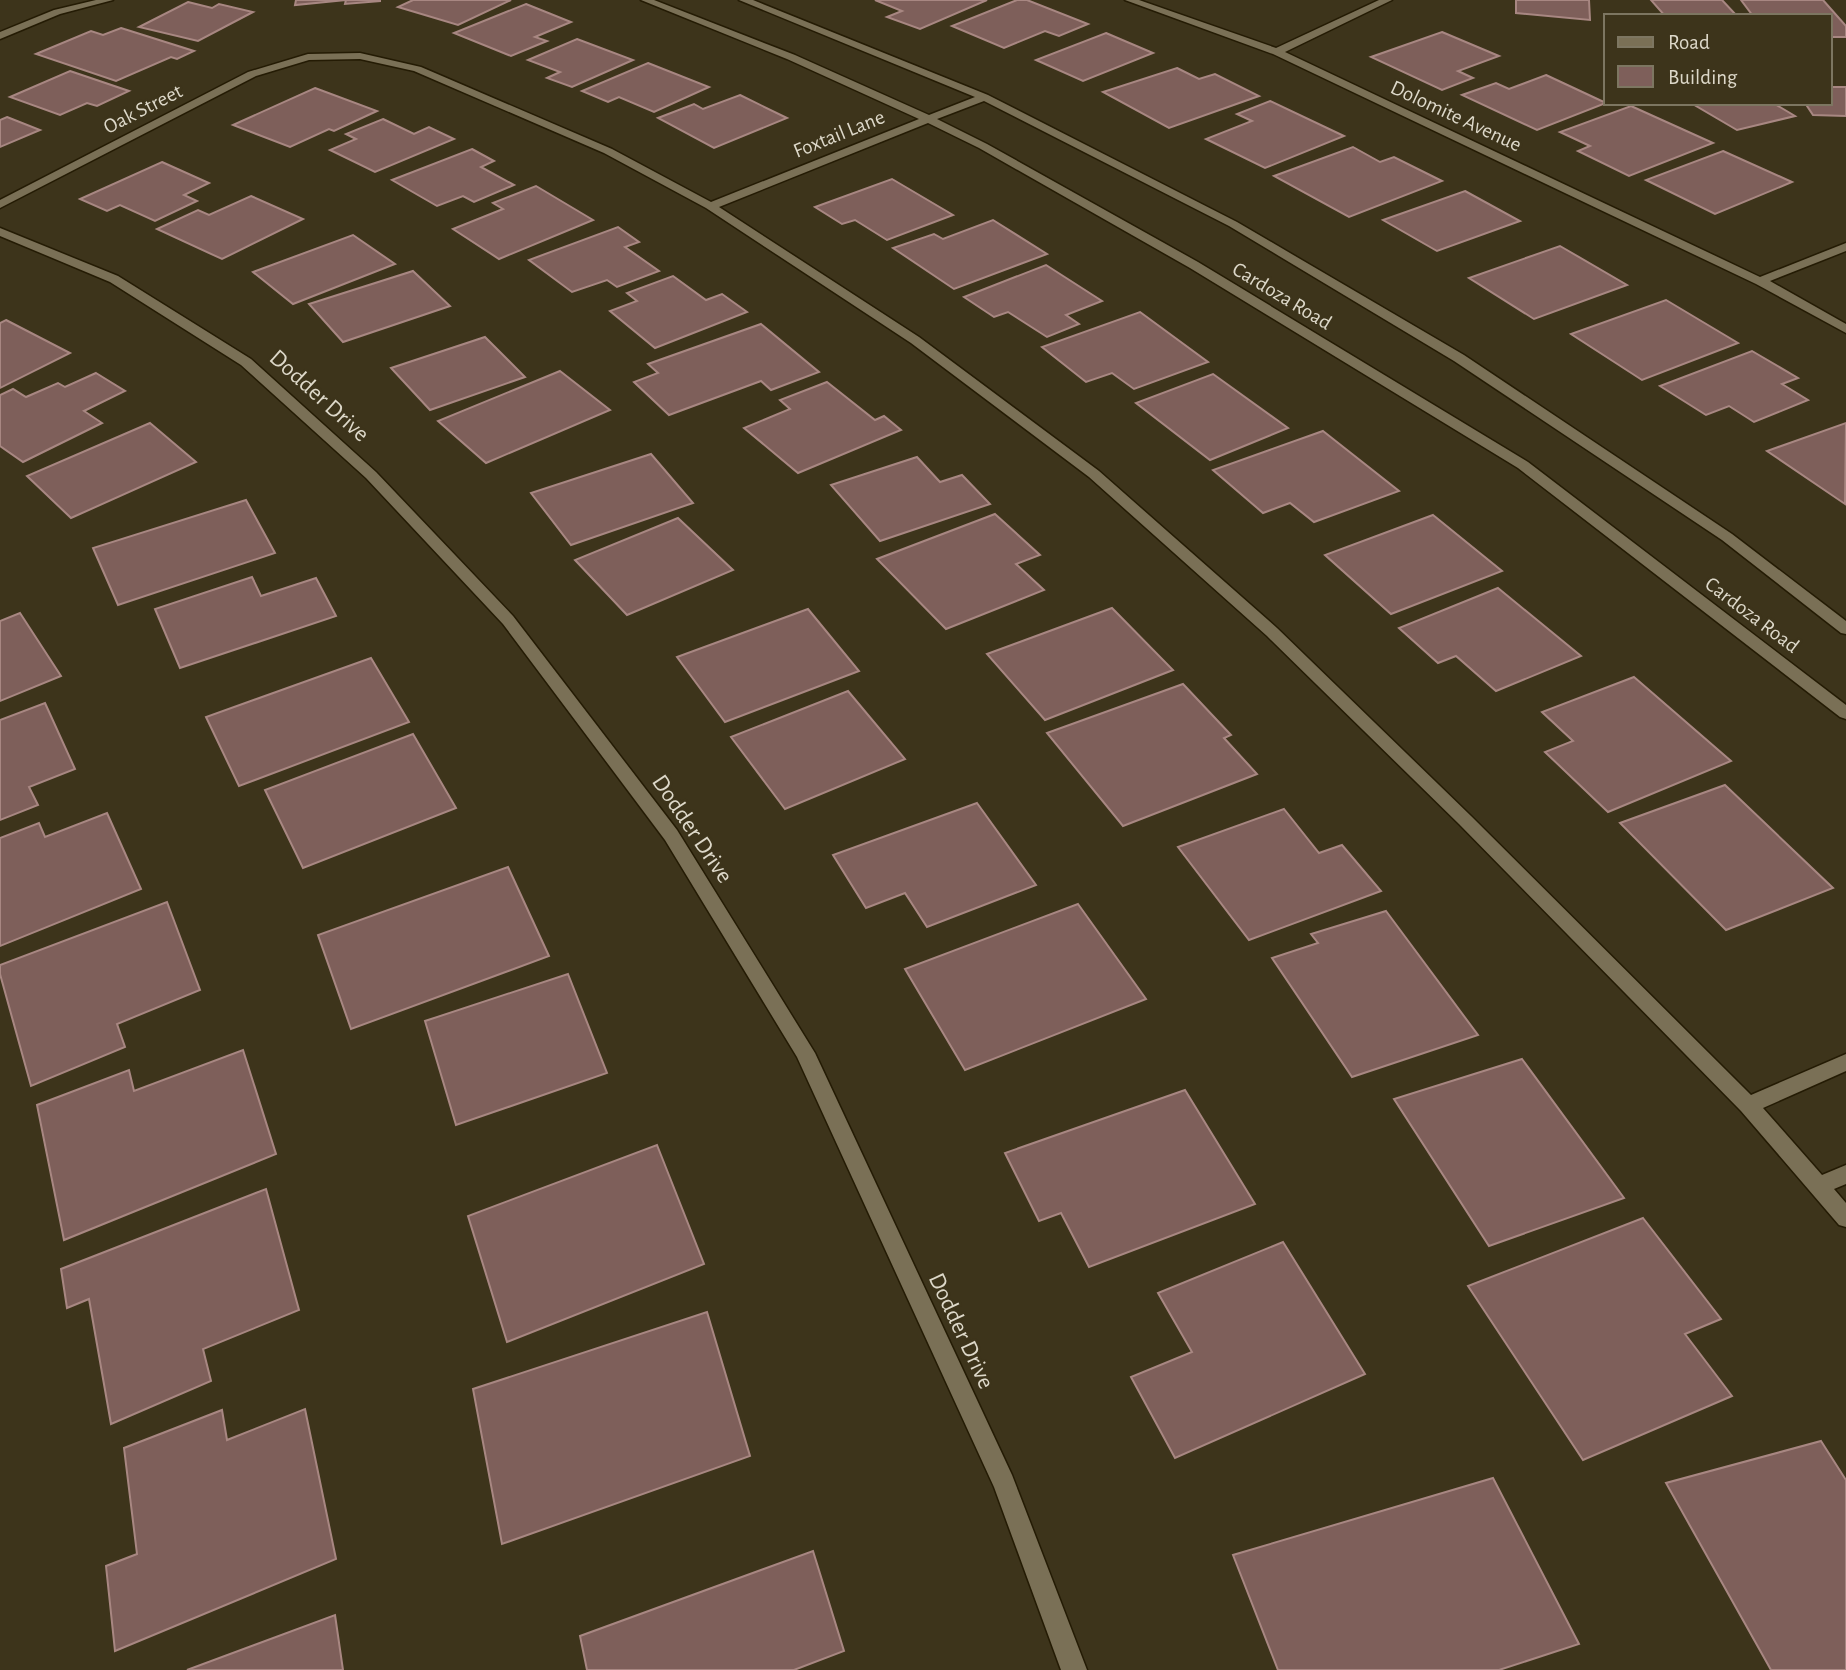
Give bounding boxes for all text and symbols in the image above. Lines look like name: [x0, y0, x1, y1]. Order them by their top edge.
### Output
legend: [1604, 14, 1832, 105]
text: Road: [1668, 32, 1710, 53]
text: Building: [1668, 67, 1738, 88]
street label: Dolomite Avenue: [1387, 77, 1525, 155]
street label: Oak Street: [100, 80, 186, 138]
street label: Foxtail Lane: [790, 106, 888, 162]
street label: Cardoza Road: [1229, 258, 1335, 334]
street label: Dodder Drive: [265, 345, 373, 447]
street label: Cardoza Road: [1701, 573, 1803, 657]
street label: Dodder Drive: [647, 771, 737, 887]
street label: Dodder Drive: [924, 1269, 998, 1393]

